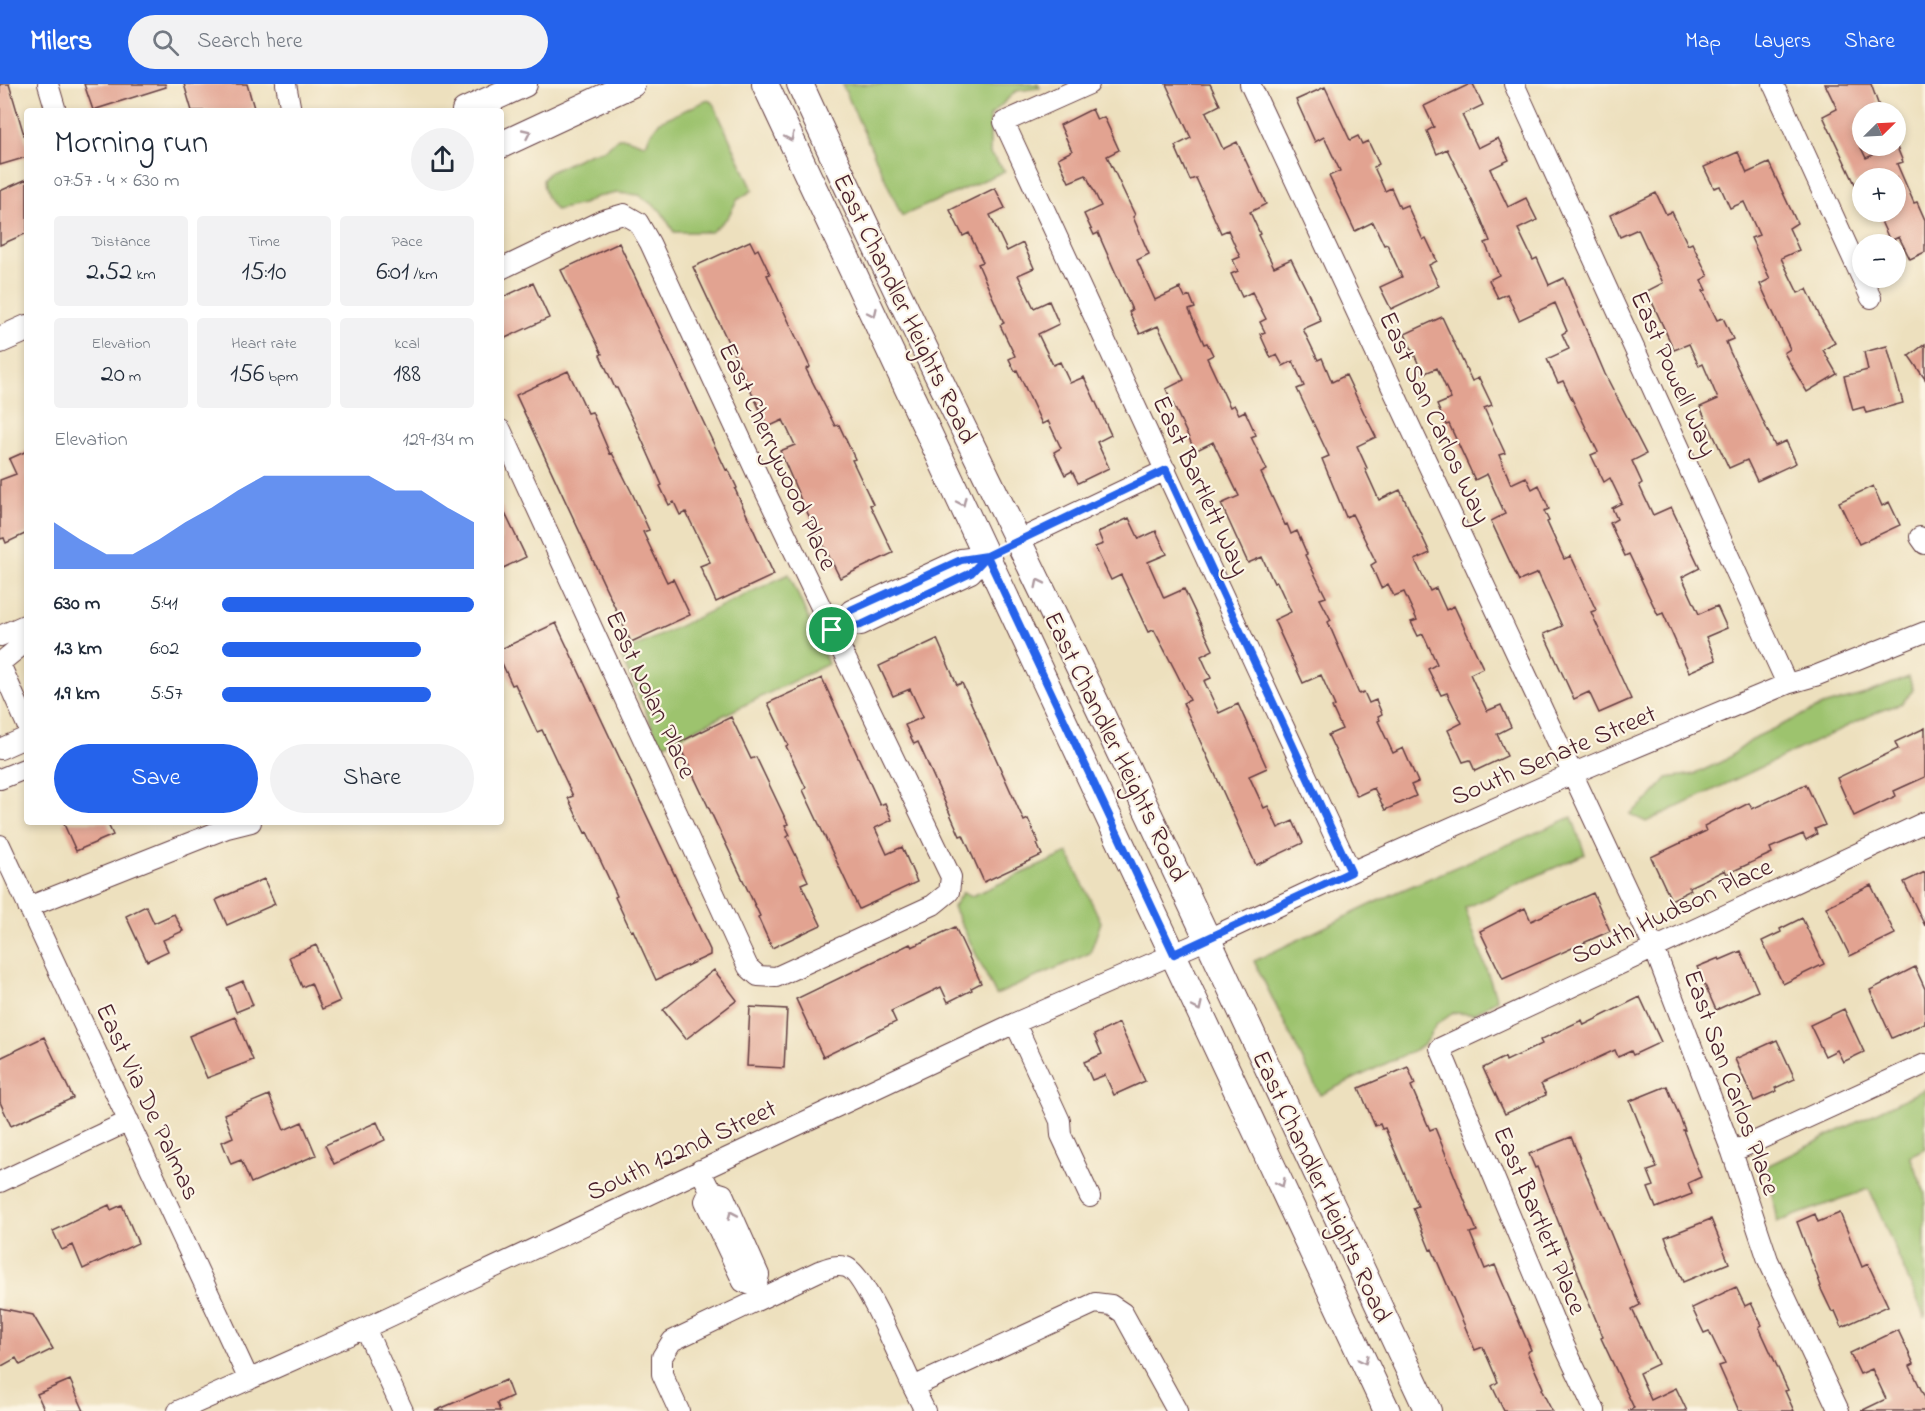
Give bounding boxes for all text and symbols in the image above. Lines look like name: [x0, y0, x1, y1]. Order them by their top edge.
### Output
search box: [128, 15, 548, 69]
text: Milers: [30, 22, 92, 63]
icon: search: [149, 26, 182, 59]
text: Search here: [197, 26, 303, 58]
text: Map: [1685, 27, 1721, 57]
text: Layers: [1754, 27, 1811, 57]
text: Share: [1844, 27, 1895, 57]
north arrow: [1852, 102, 1906, 156]
map controls: [1852, 102, 1906, 288]
text: Morning run: [54, 120, 208, 168]
button: share: [411, 128, 474, 191]
one-way arrow: [521, 128, 532, 140]
one-way arrow: [782, 130, 794, 141]
text: 07:57 · 4 × 630 m: [54, 167, 180, 196]
street label: East Chandler Heights Road: [821, 168, 986, 451]
button: +: [1852, 168, 1906, 222]
text: Distance: [92, 230, 150, 254]
text: Time: [248, 230, 280, 254]
text: Pace: [391, 230, 423, 254]
button: −: [1852, 234, 1906, 288]
text: 2.52: [86, 254, 132, 292]
text: 15:10: [242, 254, 286, 292]
text: 6:01: [376, 254, 409, 292]
text: km: [132, 263, 156, 287]
text: /km: [409, 263, 438, 287]
street label: East Powell Way: [1619, 285, 1726, 463]
street label: East San Carlos Way: [1367, 306, 1499, 531]
one-way arrow: [865, 307, 877, 318]
text: Elevation: [92, 332, 150, 356]
text: Heart rate: [231, 332, 297, 356]
text: kcal: [394, 332, 420, 356]
street label: East Cherrywood Place: [707, 337, 846, 578]
text: 20: [101, 356, 125, 394]
text: 156: [230, 356, 265, 394]
text: 188: [393, 356, 421, 394]
text: m: [125, 365, 141, 389]
text: bpm: [265, 365, 298, 389]
street label: East Bartlett Way: [1141, 390, 1258, 583]
text: Elevation: [54, 426, 128, 455]
text: 129–134 m: [403, 426, 474, 455]
one-way arrow: [954, 496, 966, 507]
one-way arrow: [1035, 578, 1047, 589]
text: 630 m: [54, 590, 100, 619]
text: 5:41: [150, 590, 178, 619]
pin: [806, 604, 857, 655]
street label: East Nolan Place: [594, 605, 705, 786]
street label: East Chandler Heights Road: [1032, 606, 1197, 889]
icon: arrive: [815, 613, 848, 646]
text: 1.3 km: [54, 635, 102, 664]
text: 6:02: [150, 635, 179, 664]
text: 1.9 km: [54, 680, 100, 709]
text: 5:57: [150, 680, 183, 709]
street label: South Senate Street: [1445, 696, 1663, 817]
button: Save: [54, 744, 258, 813]
button: Share: [270, 744, 474, 813]
street label: South Hudson Place: [1565, 849, 1780, 976]
street label: East San Carlos Place: [1672, 965, 1789, 1201]
street label: East Via De Palmas: [84, 997, 209, 1207]
one-way arrow: [1191, 1000, 1203, 1011]
street label: East Chandler Heights Road: [1240, 1045, 1400, 1330]
street label: South 122nd Street: [581, 1091, 784, 1213]
street label: East Bartlett Place: [1481, 1121, 1595, 1322]
one-way arrow: [1274, 1177, 1286, 1188]
one-way arrow: [727, 1210, 739, 1221]
one-way arrow: [1356, 1353, 1368, 1364]

